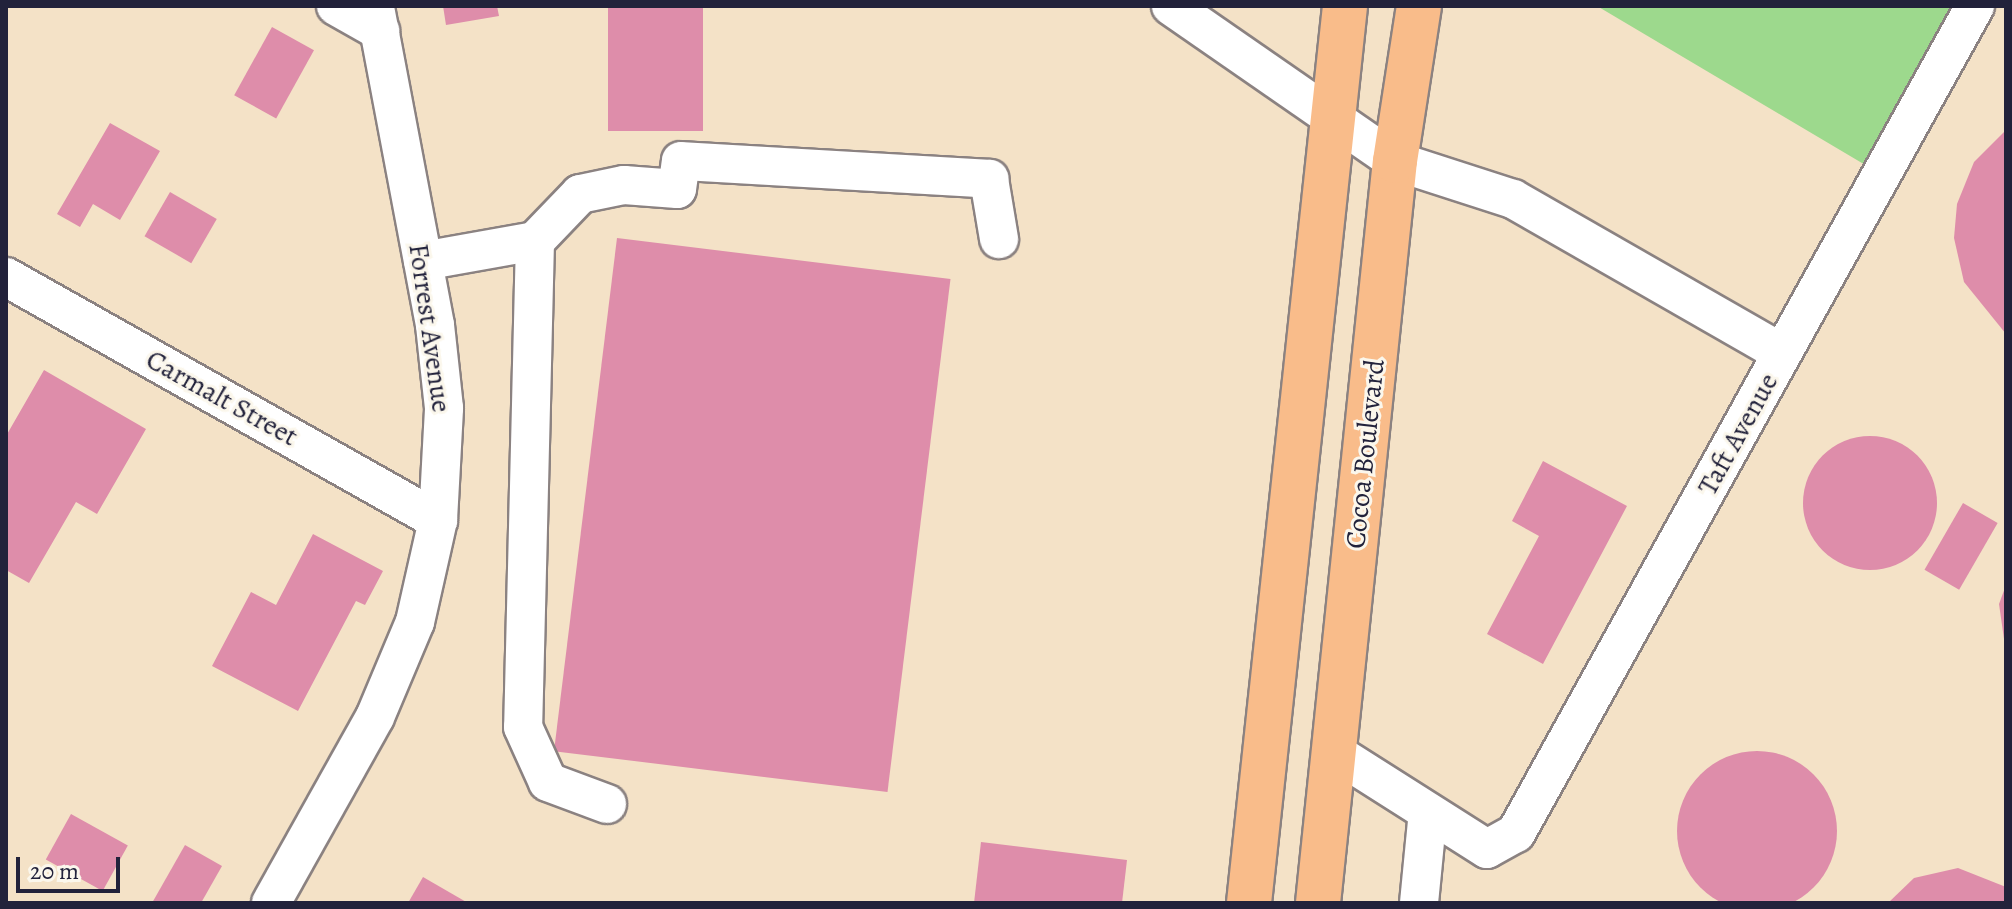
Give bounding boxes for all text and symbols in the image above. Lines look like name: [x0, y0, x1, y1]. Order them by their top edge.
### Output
street label: Forrest Avenue: [402, 241, 458, 415]
street label: Carmalt Street: [140, 343, 304, 453]
street label: Cocoa Boulevard: [1338, 358, 1392, 550]
street label: Taft Avenue: [1691, 367, 1785, 501]
scale bar: [20, 841, 124, 891]
text: 20 m: [30, 855, 79, 887]

